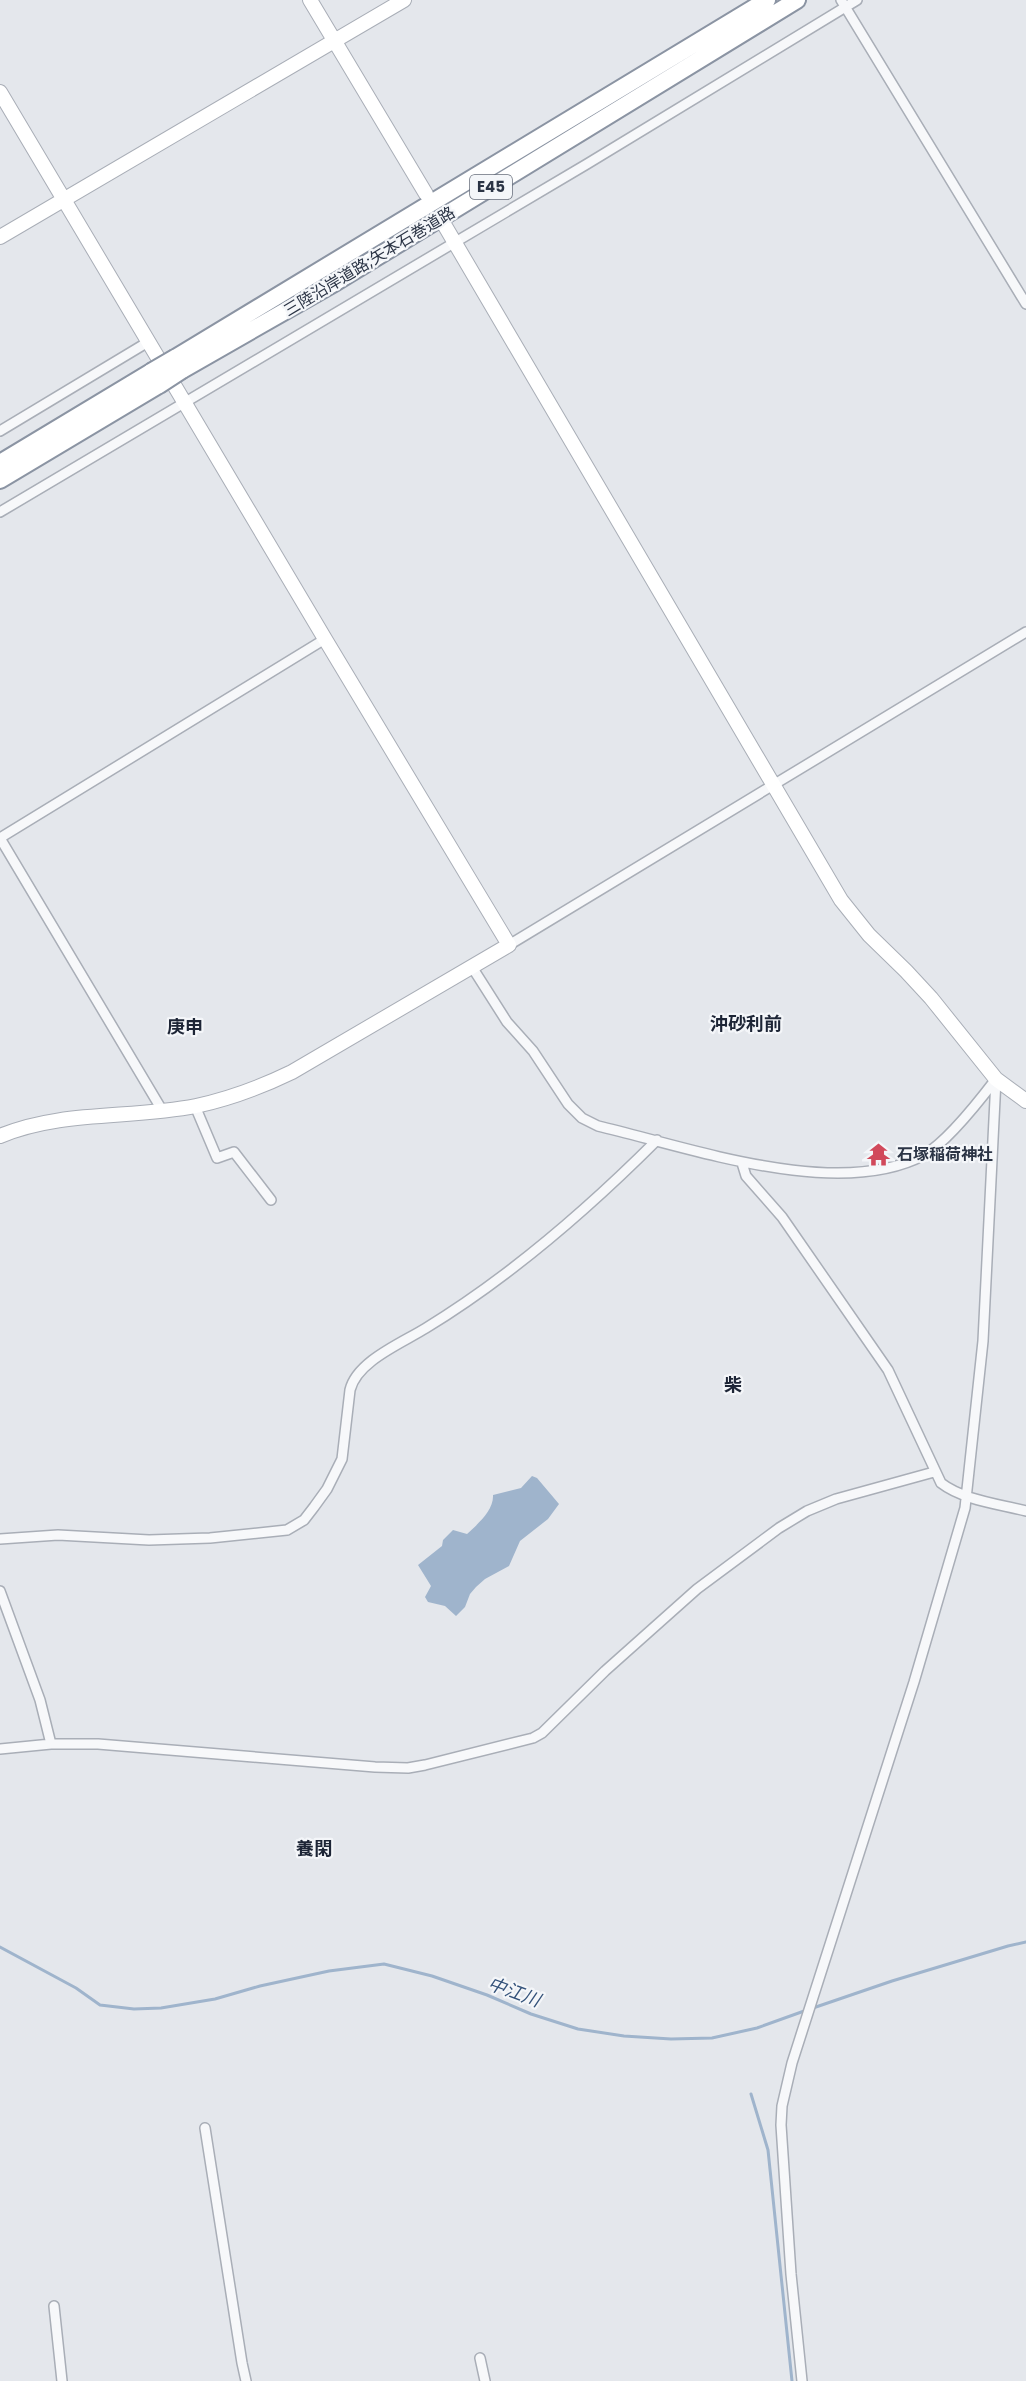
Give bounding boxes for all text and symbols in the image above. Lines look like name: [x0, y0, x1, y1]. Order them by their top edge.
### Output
road number: E45: [470, 175, 512, 199]
street label: 三陸沿岸道路;矢本石巻道路: [279, 201, 459, 322]
district label: 沖砂利前: [710, 1011, 782, 1036]
district label: 庚申: [167, 1014, 203, 1039]
temple icon: 石塚稲荷神社: [866, 1141, 892, 1167]
place label: 石塚稲荷神社: [897, 1143, 993, 1166]
district label: 柴: [724, 1372, 742, 1397]
district label: 養閑: [296, 1836, 332, 1861]
water label: 中江川: [485, 1971, 546, 2013]

